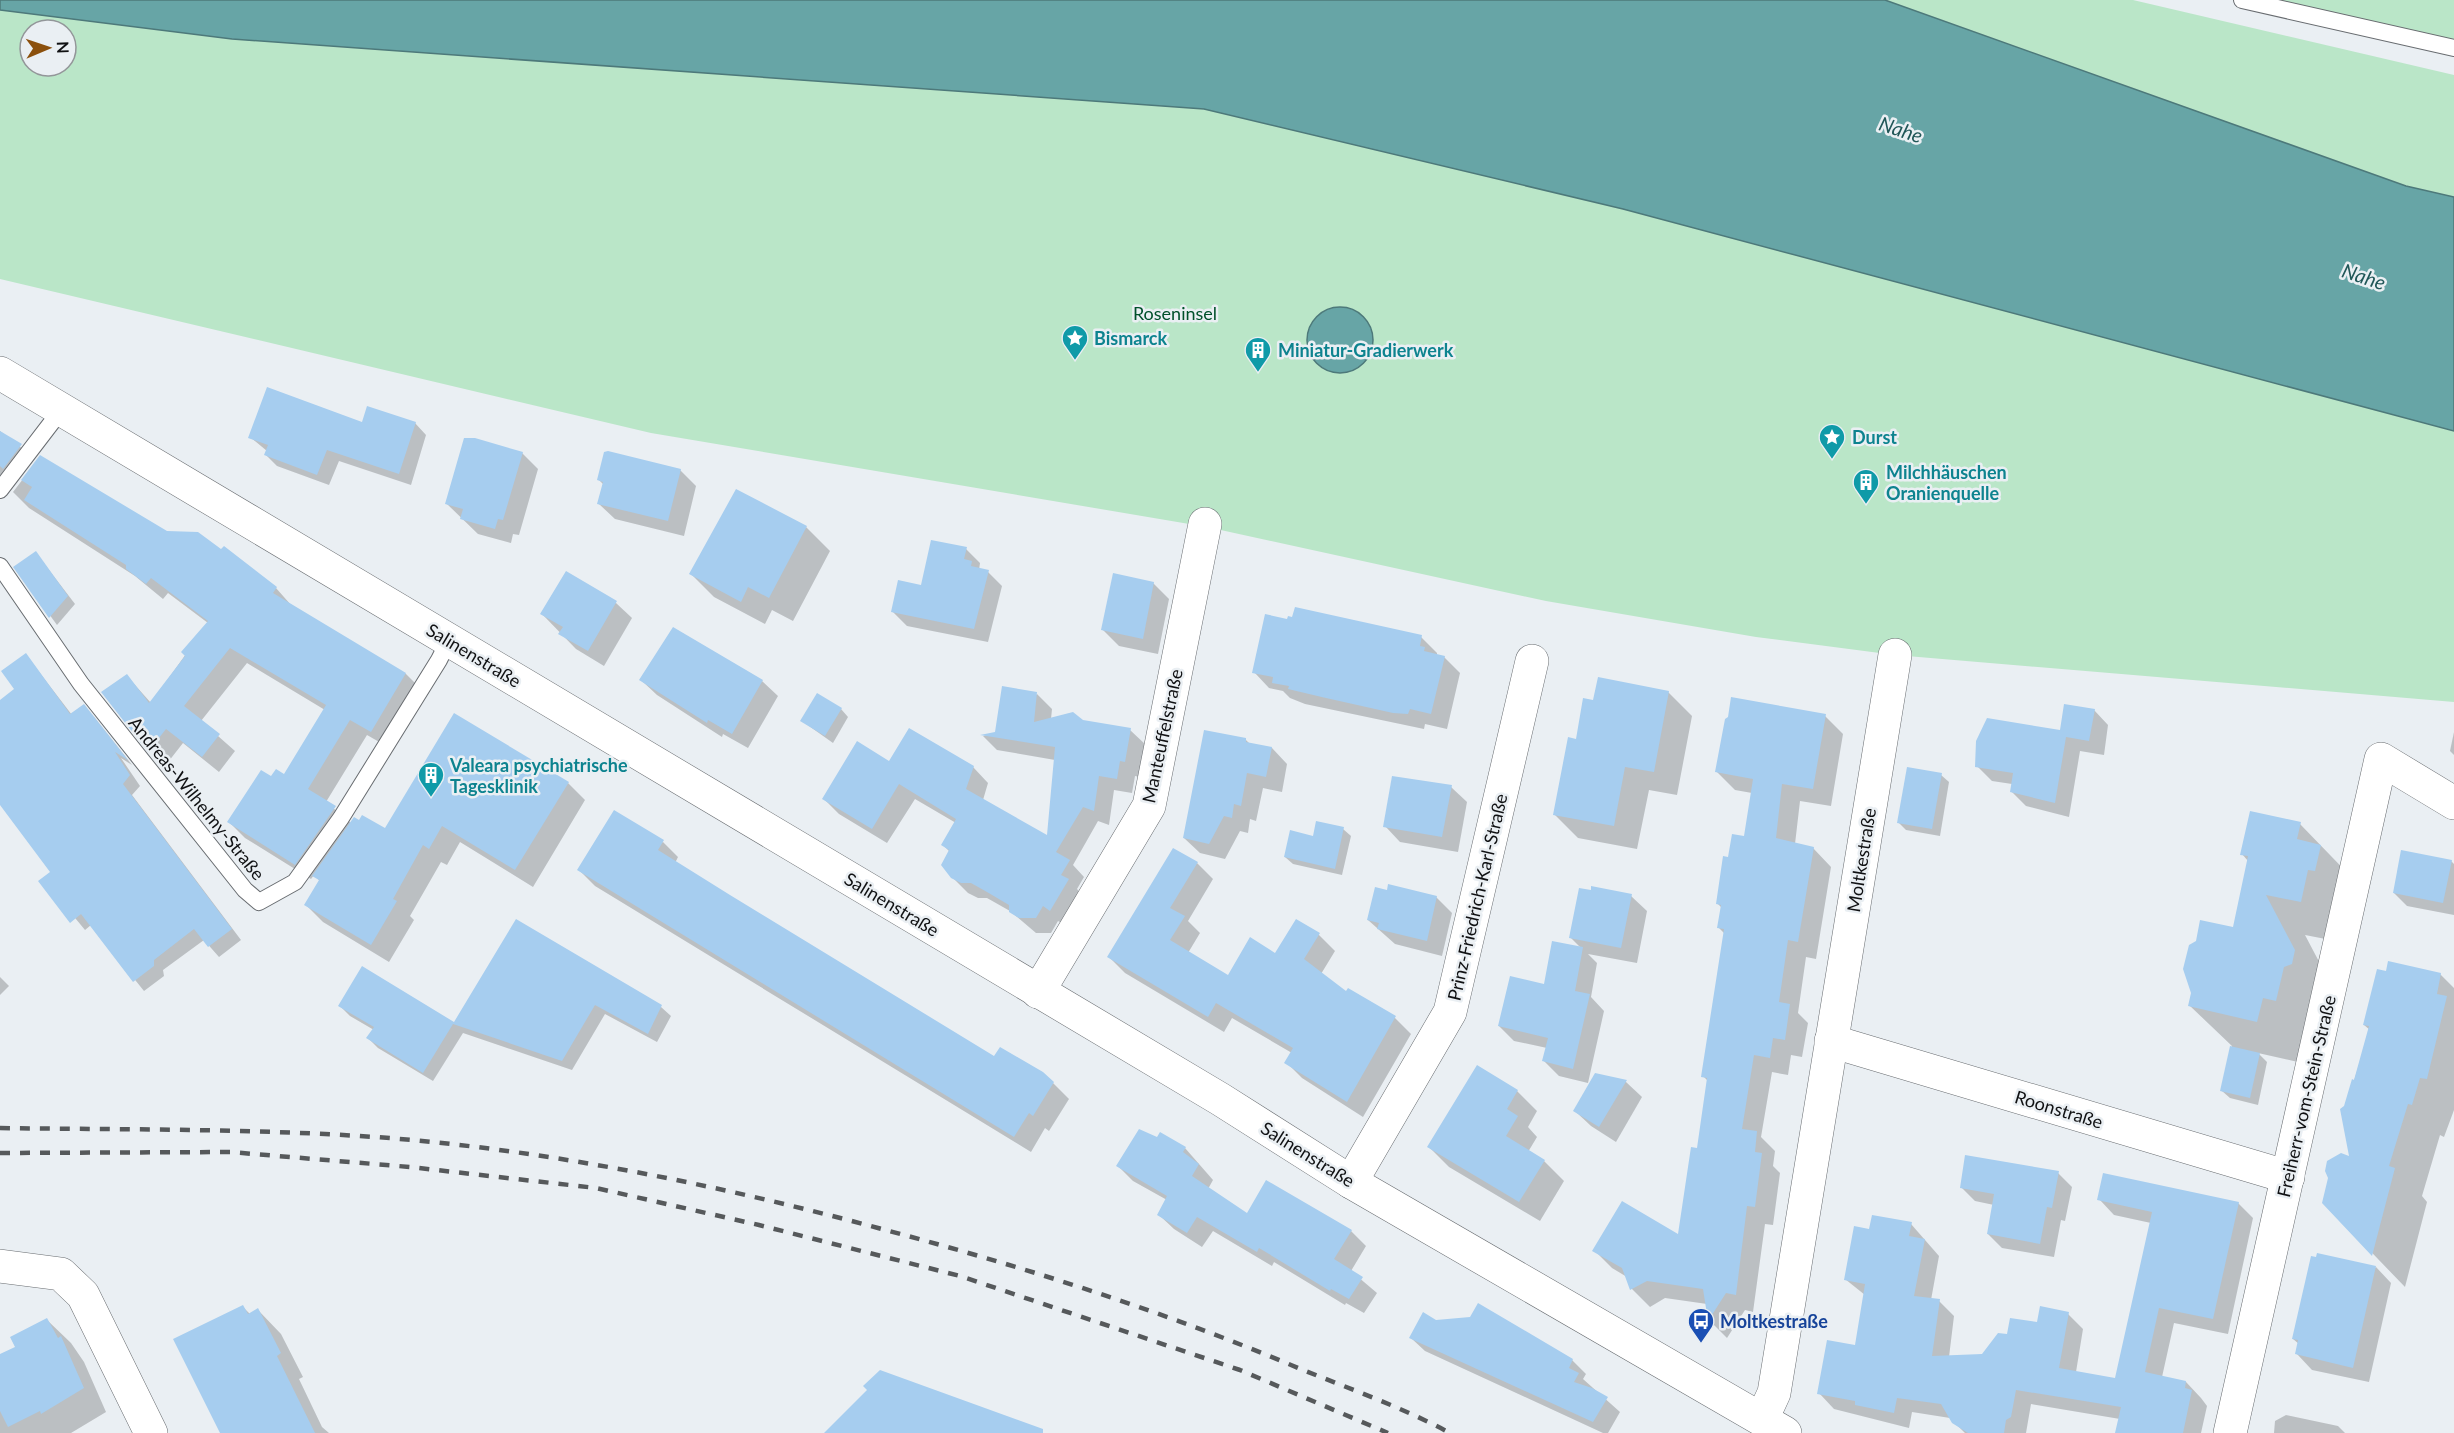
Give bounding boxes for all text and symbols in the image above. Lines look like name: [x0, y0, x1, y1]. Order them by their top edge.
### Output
north arrow: [18, 18, 78, 78]
text: N: [54, 41, 73, 54]
water label: Nahe: [1876, 111, 1926, 147]
water label: Nahe: [2339, 258, 2389, 294]
park label: Roseninsel: [1133, 302, 1217, 324]
place icon: Bismarck: [1060, 323, 1090, 361]
place label: Bismarck: [1094, 327, 1168, 349]
building icon: Miniatur-Gradierwerk: [1243, 335, 1273, 373]
place label: Miniatur-Gradierwerk: [1278, 339, 1454, 361]
place icon: Durst: [1817, 422, 1847, 460]
place label: Durst: [1852, 426, 1897, 448]
place label: Milchhäuschen Oranienquelle: [1886, 461, 2007, 504]
building icon: Milchhäuschen Oranienquelle: [1851, 467, 1881, 505]
street label: Salinenstraße: [423, 618, 525, 692]
street label: Manteuffelstraße: [1137, 667, 1187, 805]
street label: Andreas-Wilhelmy-Straße: [124, 712, 270, 884]
place label: Valeara psychiatrische Tagesklinik: [449, 754, 628, 797]
building icon: Valeara psychiatrische Tagesklinik: [416, 760, 446, 798]
street label: Prinz-Friedrich-Karl-Straße: [1442, 791, 1512, 1003]
street label: Moltkestraße: [1842, 806, 1880, 914]
street label: Salinenstraße: [841, 867, 943, 941]
street label: Freiherr-vom-Stein-Straße: [2272, 993, 2340, 1199]
street label: Roonstraße: [2012, 1085, 2106, 1133]
street label: Salinenstraße: [1257, 1117, 1359, 1191]
bus stop icon: Moltkestraße: [1686, 1306, 1716, 1344]
place label: Moltkestraße: [1720, 1310, 1828, 1332]

